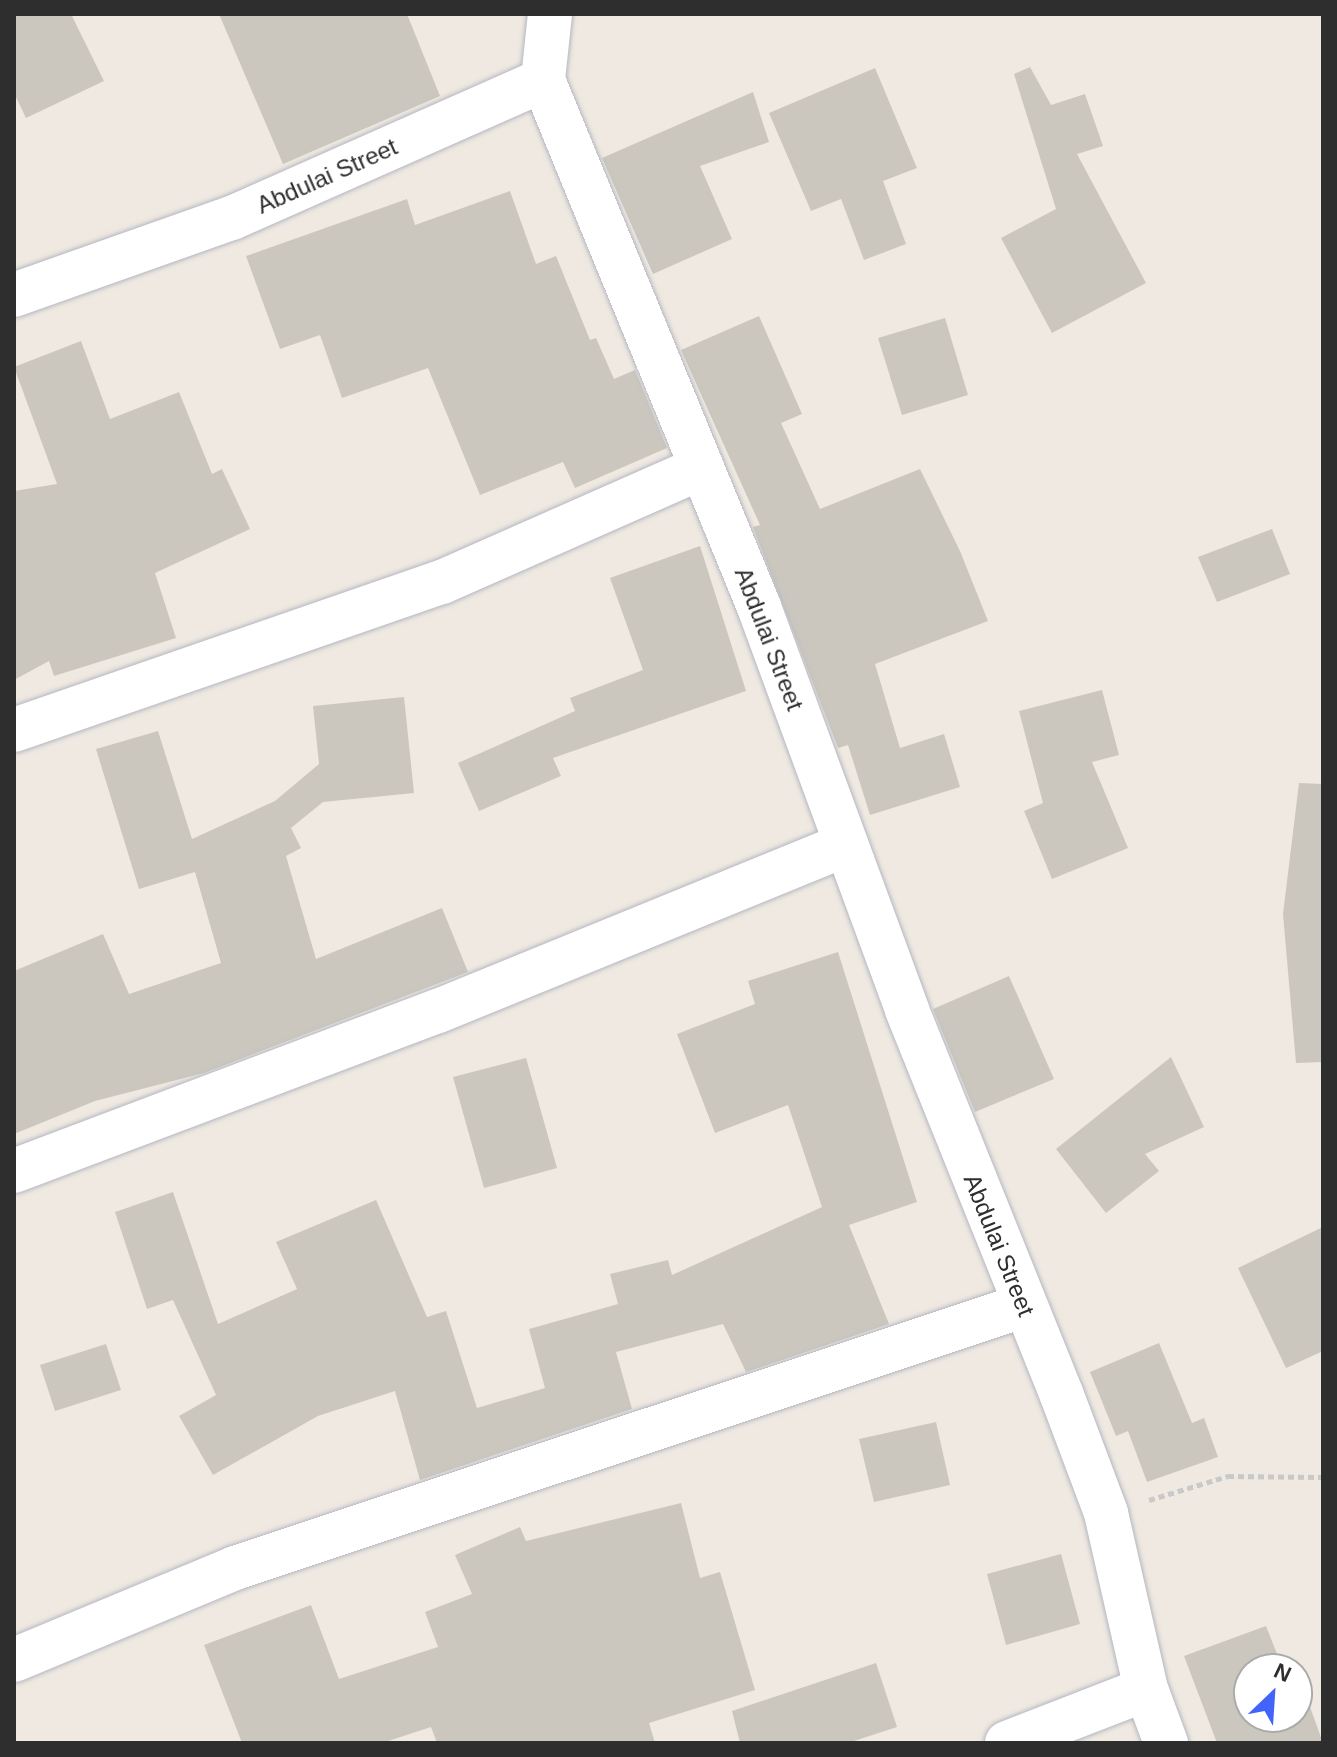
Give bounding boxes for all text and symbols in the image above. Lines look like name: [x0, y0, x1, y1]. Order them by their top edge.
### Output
street label: Abdulai Street: [252, 132, 402, 220]
street label: Abdulai Street: [729, 563, 809, 715]
street label: Abdulai Street: [957, 1170, 1041, 1320]
north arrow: [1233, 1653, 1313, 1733]
text: N: [1270, 1658, 1295, 1687]

